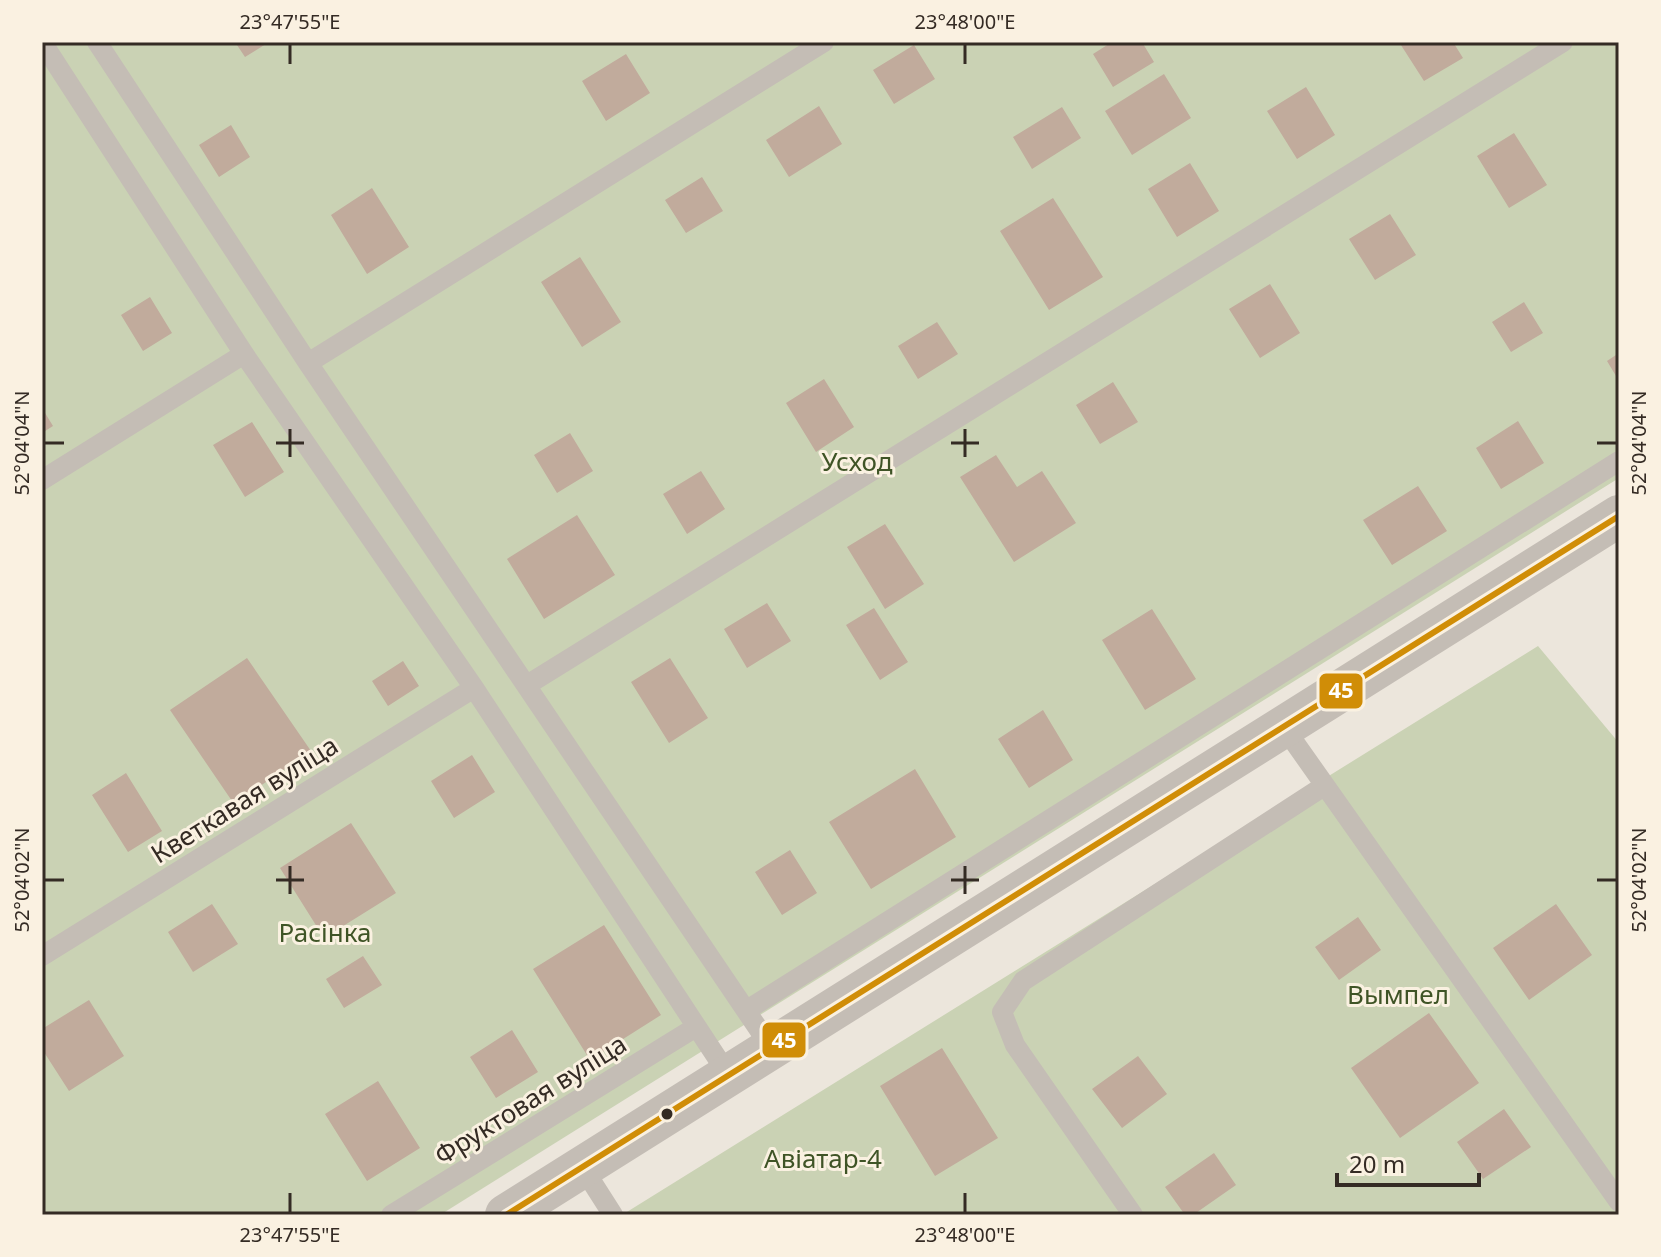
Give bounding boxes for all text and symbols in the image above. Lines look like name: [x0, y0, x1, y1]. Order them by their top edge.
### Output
text: 23°47'55"E: [240, 8, 340, 35]
text: 23°48'00"E: [915, 8, 1015, 35]
text: 52°04'04"N: [8, 390, 35, 496]
text: 52°04'04"N: [1625, 390, 1652, 496]
park label: Усход: [821, 443, 893, 479]
line badge: 45: [1318, 672, 1364, 710]
text: 45: [1328, 674, 1354, 704]
street label: Кветкавая вуліца: [144, 727, 344, 871]
text: 52°04'02"N: [8, 827, 35, 933]
text: 52°04'02"N: [1625, 827, 1652, 933]
park label: Расінка: [279, 914, 371, 950]
park label: Вымпел: [1347, 976, 1449, 1012]
line badge: 45: [761, 1021, 807, 1059]
text: 45: [771, 1024, 797, 1054]
street label: Фруктовая вуліца: [427, 1025, 633, 1173]
unlabelled marker: [659, 1106, 675, 1122]
scale bar: [1337, 1137, 1479, 1187]
park label: Авіатар-4: [764, 1140, 882, 1176]
text: 20 m: [1349, 1147, 1405, 1180]
text: 23°47'55"E: [240, 1221, 340, 1248]
text: 23°48'00"E: [915, 1221, 1015, 1248]

